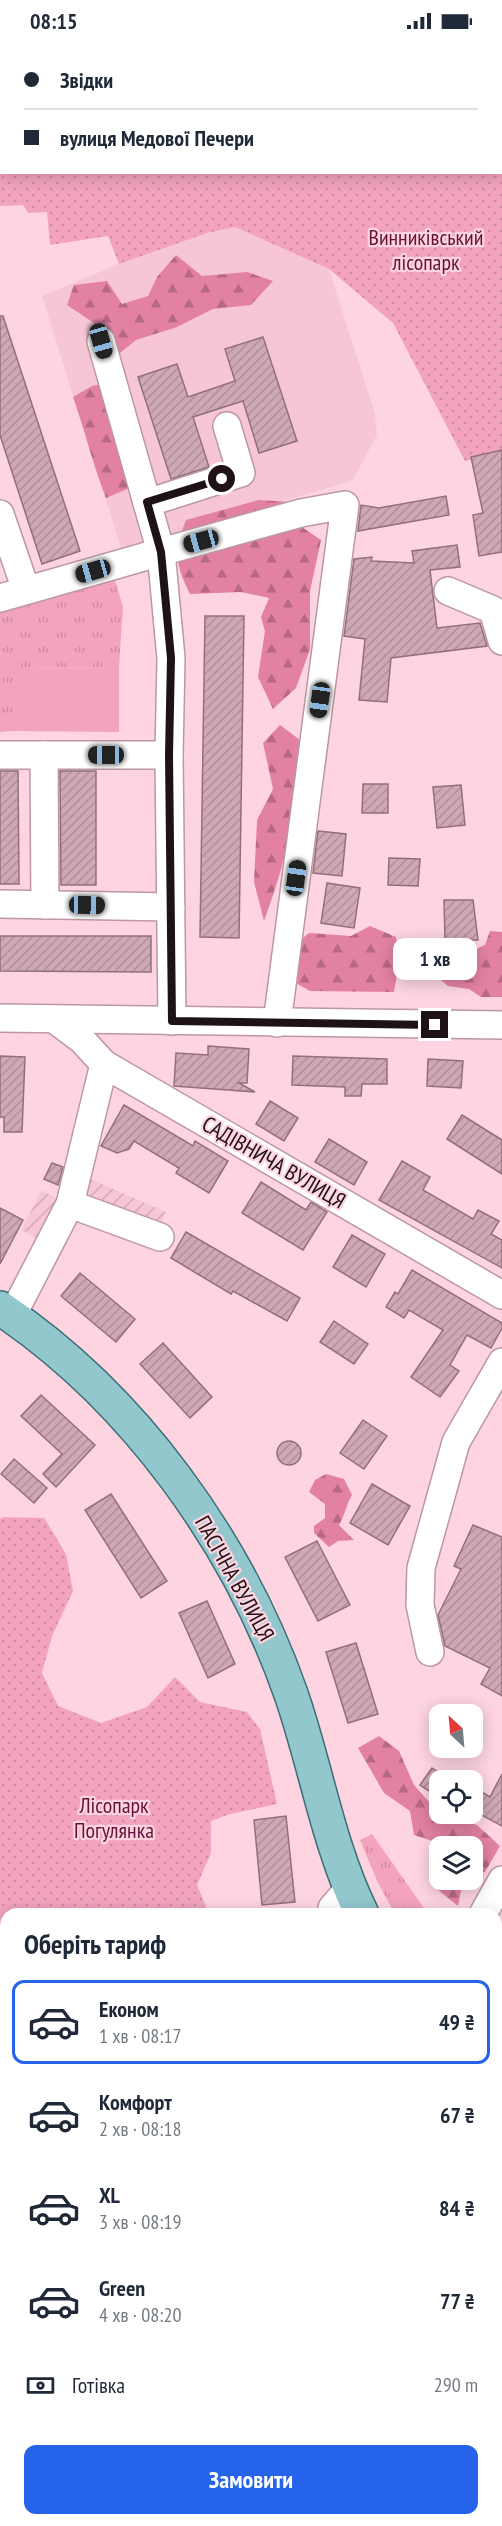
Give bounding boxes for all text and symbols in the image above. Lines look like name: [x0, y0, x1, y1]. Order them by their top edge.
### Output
text: 08:15: [30, 7, 78, 35]
text: Звідки: [60, 66, 113, 94]
text: вулиця Медової Печери: [60, 124, 254, 152]
park label: Винниківський лісопарк: [369, 223, 483, 276]
car: [87, 321, 115, 361]
route start: [208, 465, 235, 492]
car: [181, 528, 221, 554]
car: [73, 557, 113, 585]
car: [309, 681, 331, 719]
car: [88, 746, 124, 764]
car: [285, 859, 307, 897]
car: [69, 896, 105, 914]
callout: 1 хв: [393, 938, 477, 980]
text: 1 хв: [420, 946, 450, 972]
route end: [421, 1011, 448, 1038]
street label: САДІВНИЧА ВУЛИЦЯ: [197, 1110, 351, 1214]
street label: ПАСІЧНА ВУЛИЦЯ: [189, 1510, 281, 1646]
north arrow: [429, 1704, 483, 1758]
map controls: [429, 1704, 483, 1890]
button: locate: [429, 1770, 483, 1824]
park label: Лісопарк Погулянка: [74, 1791, 154, 1844]
button: layers: [429, 1836, 483, 1890]
text: Оберіть тариф: [24, 1927, 166, 1961]
icon: car: [27, 1995, 81, 2049]
text: Економ: [99, 1995, 159, 2023]
text: 49 ₴: [439, 2008, 475, 2036]
text: 1 хв · 08:17: [99, 2023, 181, 2049]
icon: car: [27, 2088, 81, 2142]
text: Комфорт: [99, 2088, 172, 2116]
text: 67 ₴: [440, 2101, 475, 2129]
text: 2 хв · 08:18: [99, 2116, 181, 2142]
icon: car: [27, 2181, 81, 2235]
text: XL: [99, 2181, 120, 2209]
text: 84 ₴: [439, 2194, 475, 2222]
text: 3 хв · 08:19: [99, 2209, 181, 2235]
icon: car: [27, 2274, 81, 2328]
text: Green: [99, 2274, 145, 2302]
text: 77 ₴: [440, 2287, 475, 2315]
text: 4 хв · 08:20: [99, 2302, 181, 2328]
icon: cash: [24, 2369, 57, 2402]
text: Готівка: [72, 2371, 125, 2399]
text: 290 m: [434, 2372, 478, 2398]
button: Замовити: [24, 2445, 478, 2514]

